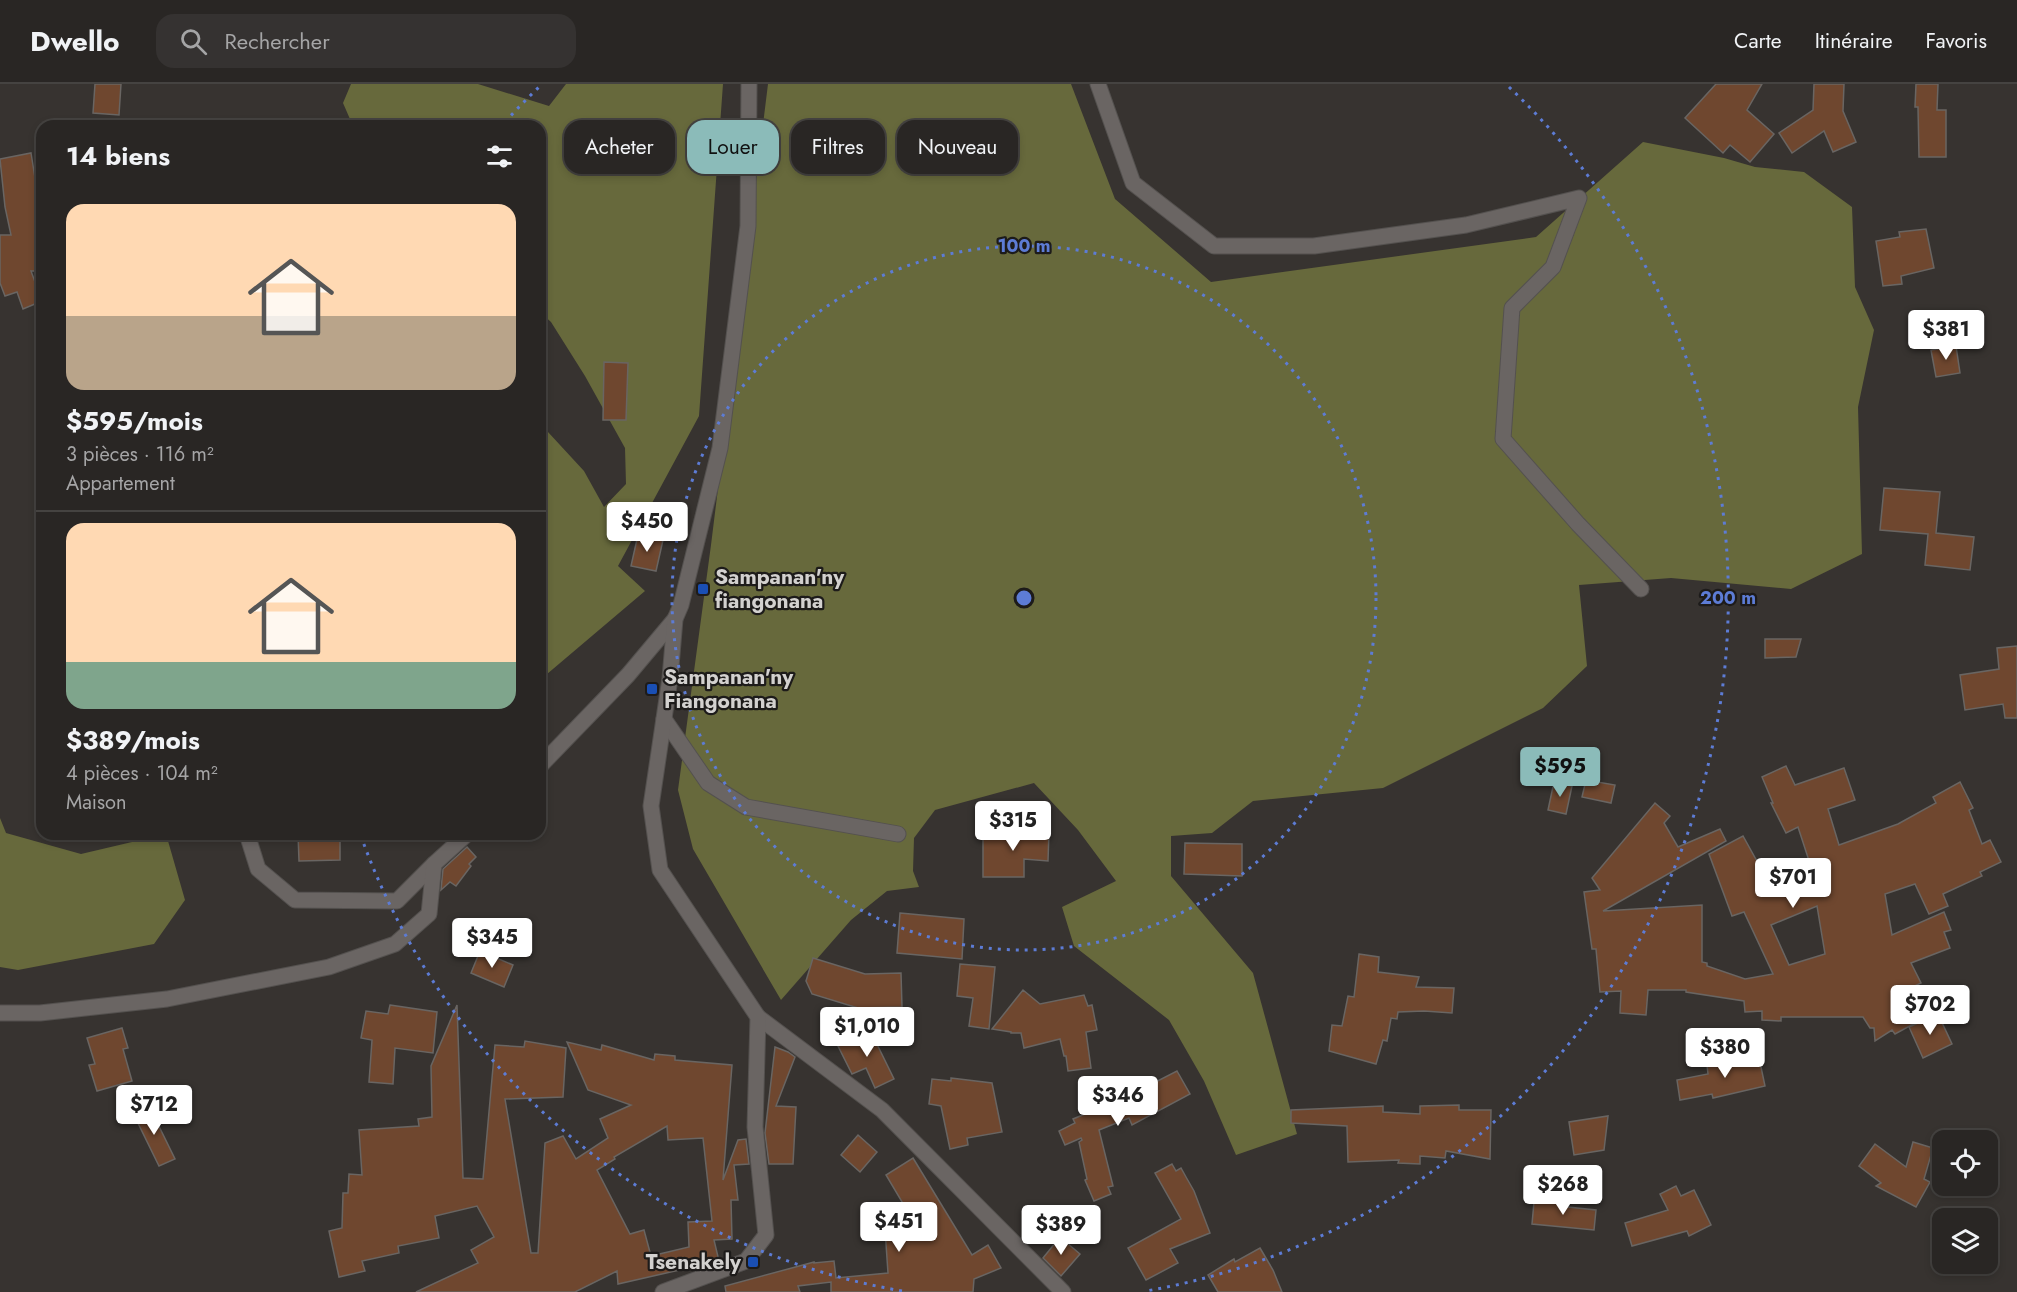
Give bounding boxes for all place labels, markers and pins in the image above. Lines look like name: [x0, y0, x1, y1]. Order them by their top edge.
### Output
pin: $381: [1910, 310, 1982, 361]
pin: $450: [611, 502, 683, 553]
place label: Sampanan'ny fiangonana: [715, 562, 845, 616]
marker: Sampanan'ny fiangonana: [696, 582, 710, 596]
centre of rings: [1014, 588, 1034, 608]
place label: Sampanan'ny Fiangonana: [664, 662, 794, 716]
marker: Sampanan'ny Fiangonana: [645, 682, 659, 696]
pin: $595: [1524, 747, 1596, 798]
pin: $315: [977, 801, 1049, 852]
pin: $701: [1757, 858, 1829, 909]
pin: $345: [456, 918, 528, 969]
pin: $702: [1894, 985, 1966, 1036]
pin: $1,010: [818, 1007, 916, 1058]
pin: $380: [1689, 1028, 1761, 1079]
pin: $346: [1082, 1076, 1154, 1127]
pin: $712: [118, 1085, 190, 1136]
pin: $268: [1527, 1165, 1599, 1216]
pin: $451: [863, 1202, 935, 1253]
pin: $389: [1025, 1205, 1097, 1256]
place label: Tsenakely: [646, 1247, 742, 1277]
marker: Tsenakely: [746, 1255, 760, 1269]

